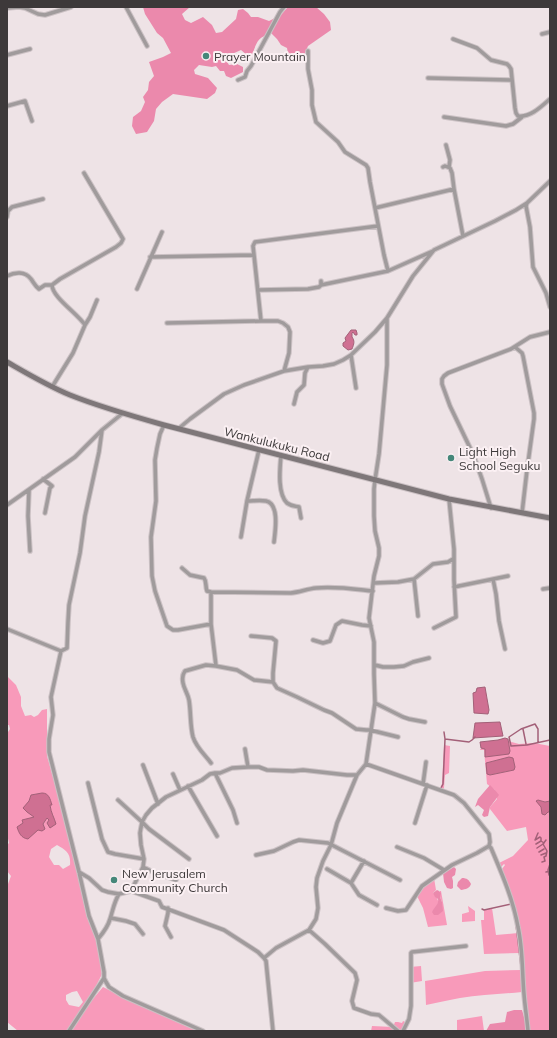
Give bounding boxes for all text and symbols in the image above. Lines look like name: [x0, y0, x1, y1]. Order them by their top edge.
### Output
place label: Prayer Mountain: [214, 49, 306, 64]
marker: Prayer Mountain: [201, 51, 211, 61]
street label: Wankulukuku Road: [223, 424, 331, 464]
place label: Light High School Seguku: [459, 444, 540, 473]
marker: Light High School Seguku: [446, 453, 456, 463]
place label: New Jerusalem Community Church: [122, 866, 228, 895]
marker: New Jerusalem Community Church: [109, 875, 119, 885]

